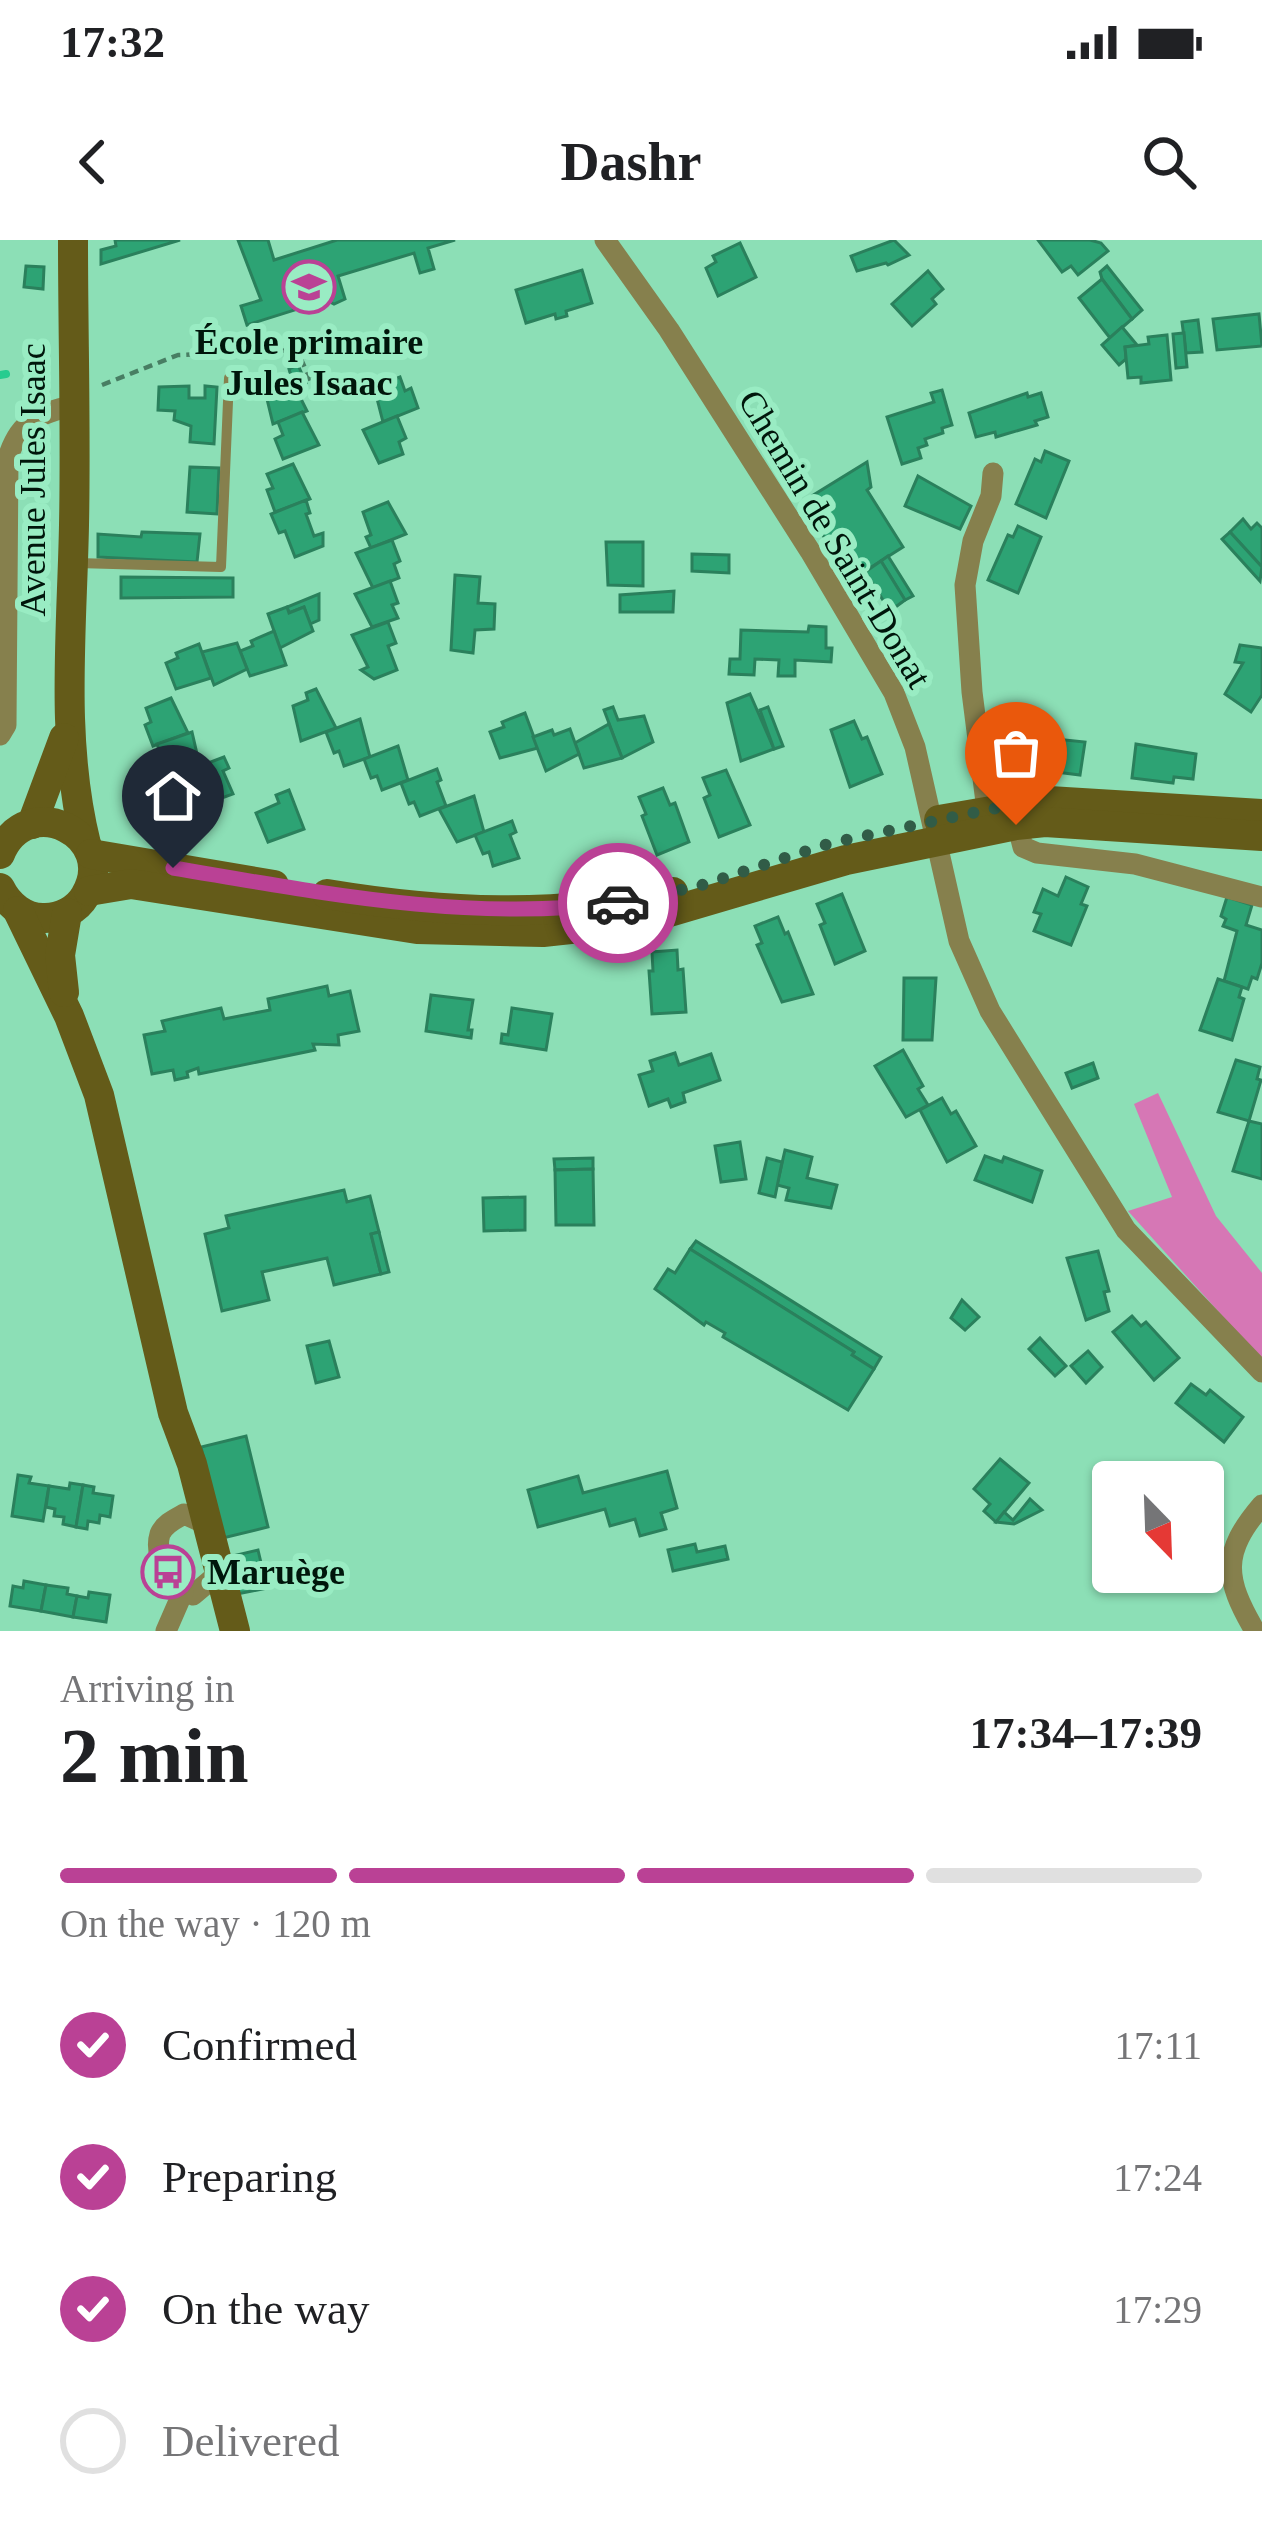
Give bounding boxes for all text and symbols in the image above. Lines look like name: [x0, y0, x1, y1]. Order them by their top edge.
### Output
text: 17:32: [60, 17, 165, 67]
icon: back: [60, 129, 126, 195]
icon: search: [1136, 129, 1202, 195]
text: Dashr: [560, 132, 702, 192]
school or university icon: École primaire Jules Isaac: [281, 259, 337, 315]
place label: École primaire Jules Isaac: [195, 322, 423, 403]
street label: Avenue Jules Isaac: [13, 343, 53, 617]
street label: Chemin de Saint-Donat: [730, 383, 940, 695]
pin: [965, 702, 1067, 825]
icon: bag: [983, 720, 1049, 786]
pin: [122, 745, 224, 868]
icon: home: [140, 763, 206, 829]
courier: [558, 843, 678, 963]
icon: car: [585, 870, 651, 936]
north arrow: [1092, 1461, 1224, 1593]
map controls: [1092, 1461, 1224, 1593]
bus stop icon: Maruège: [140, 1544, 196, 1600]
place label: Maruège: [207, 1552, 345, 1592]
text: Arriving in: [60, 1667, 234, 1710]
text: 17:34–17:39: [970, 1708, 1202, 1758]
text: 2 min: [60, 1712, 249, 1799]
text: On the way · 120 m: [60, 1902, 371, 1945]
icon: check: [60, 2012, 126, 2078]
text: Confirmed: [162, 2020, 357, 2070]
text: 17:11: [1115, 2024, 1202, 2067]
icon: check: [60, 2144, 126, 2210]
text: Preparing: [162, 2152, 337, 2202]
text: 17:24: [1113, 2156, 1202, 2199]
icon: check: [60, 2276, 126, 2342]
text: On the way: [162, 2284, 369, 2334]
text: 17:29: [1113, 2288, 1202, 2331]
text: Delivered: [162, 2416, 339, 2466]

